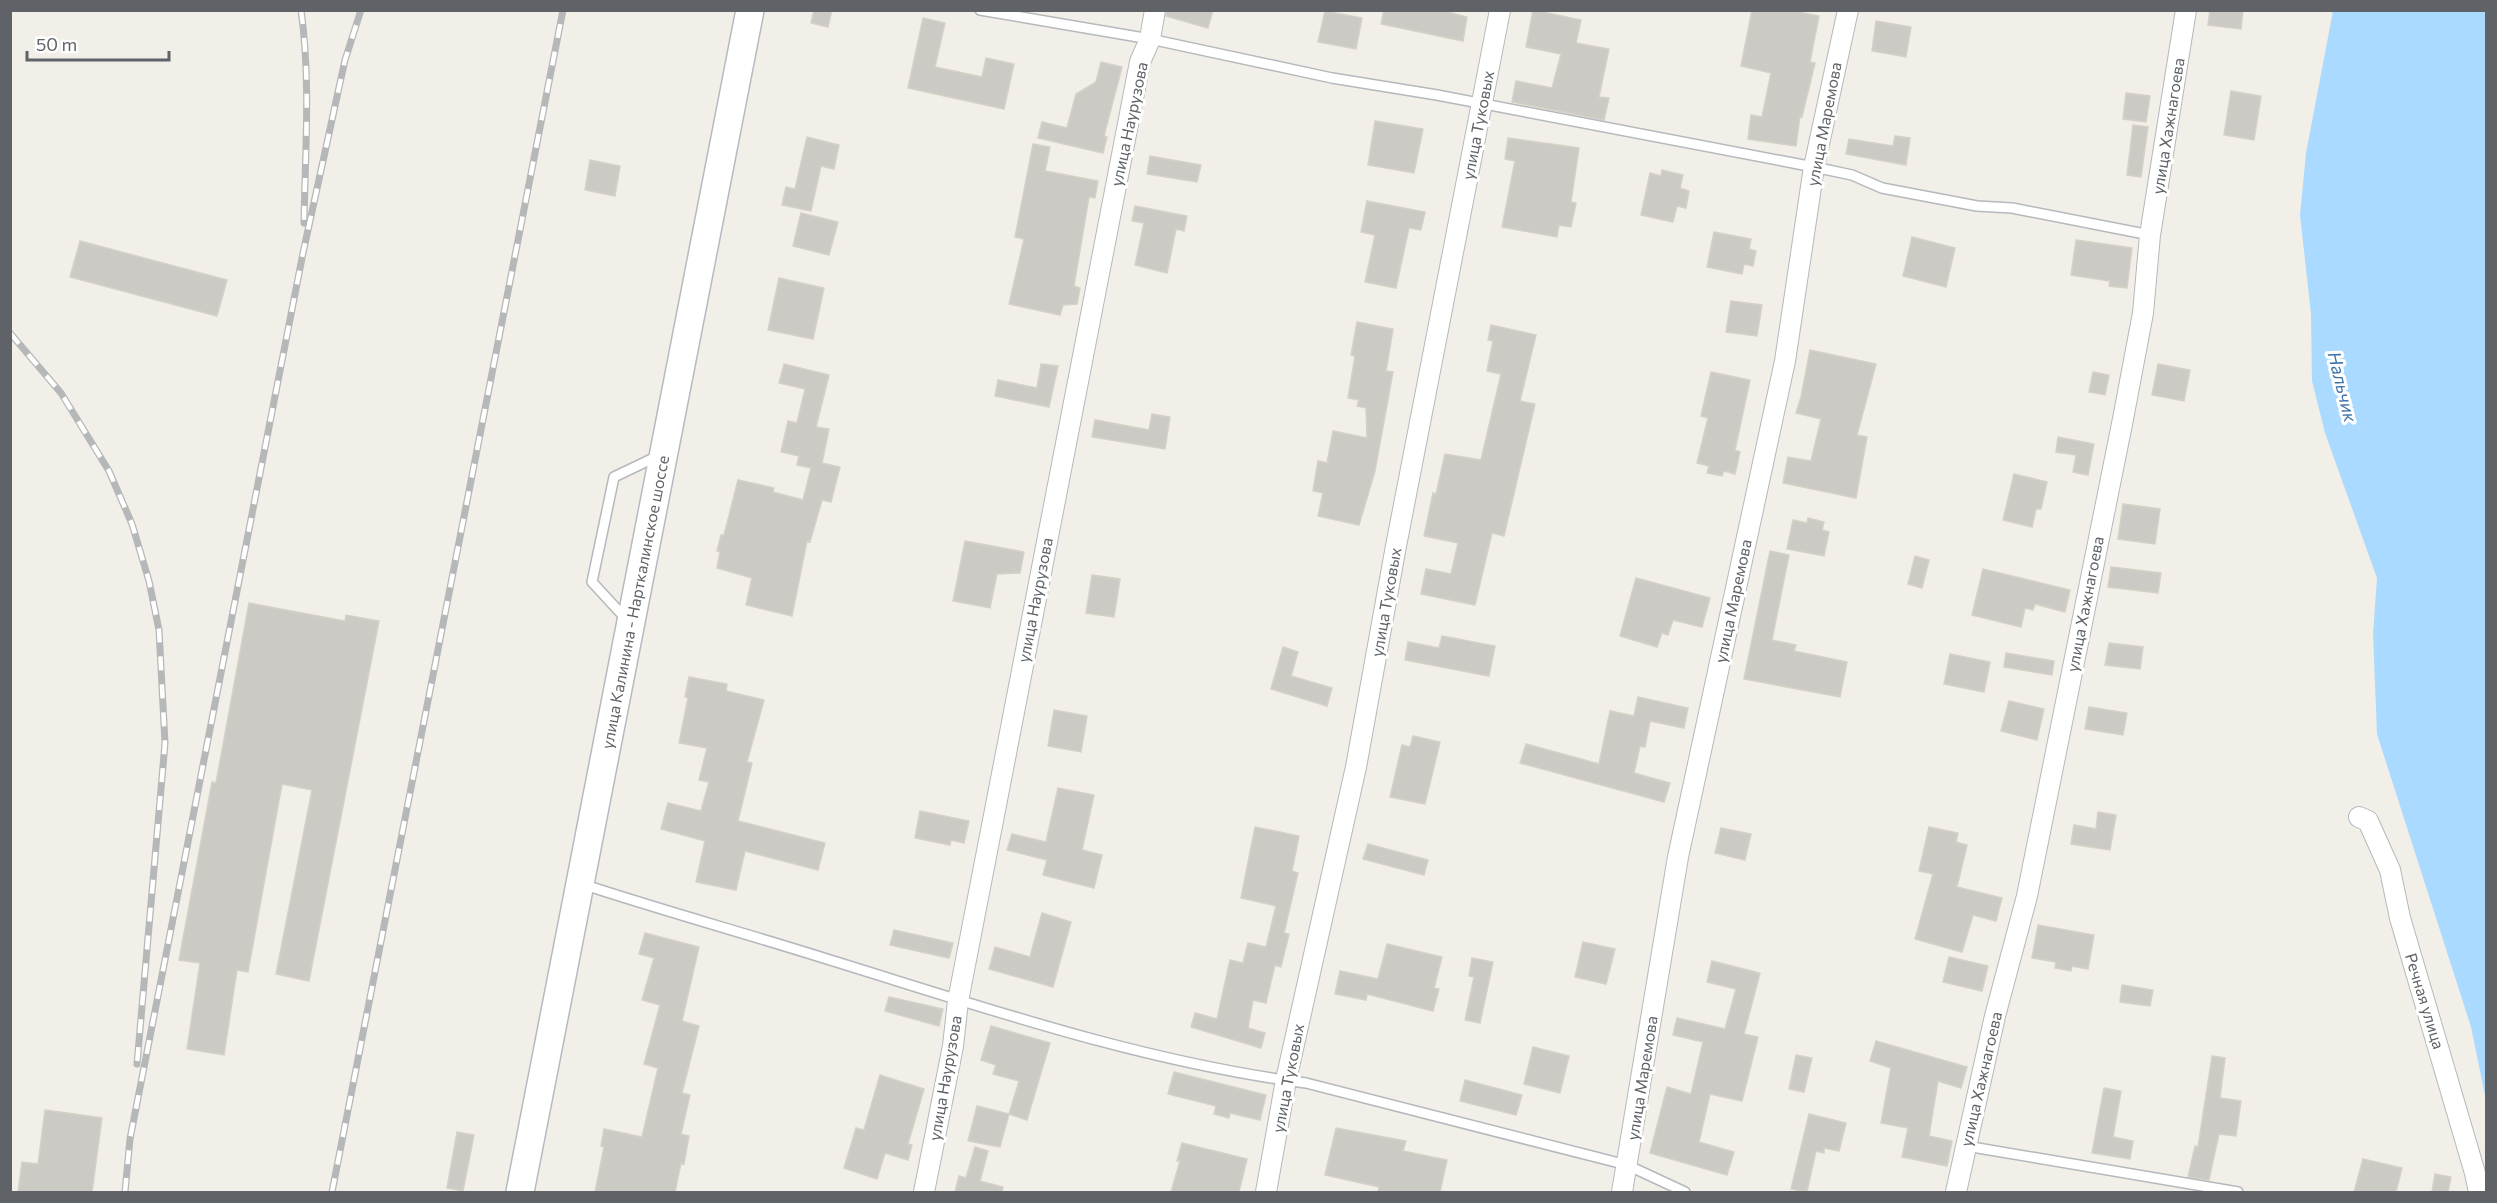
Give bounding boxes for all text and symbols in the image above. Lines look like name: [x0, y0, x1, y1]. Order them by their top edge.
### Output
scale bar: [27, 24, 170, 62]
text: 50 m: [36, 33, 77, 55]
street label: улица Хажнагоева: [2147, 56, 2188, 195]
street label: улица Наурузова: [1106, 60, 1151, 188]
street label: улица Маремова: [1802, 60, 1845, 187]
street label: улица Туковых: [1458, 68, 1497, 181]
water label: Нальчик: [2324, 349, 2362, 425]
street label: улица Калинина - Нарткалинское шоссе: [597, 454, 672, 750]
street label: улица Хажнагоева: [2062, 534, 2107, 673]
street label: улица Наурузова: [1013, 536, 1056, 664]
street label: улица Маремова: [1710, 537, 1755, 664]
street label: улица Туковых: [1367, 545, 1405, 658]
street label: Речная улица: [2402, 951, 2449, 1051]
street label: улица Хажнагоева: [1956, 1010, 2005, 1148]
street label: улица Наурузова: [924, 1014, 965, 1142]
street label: улица Маремова: [1622, 1014, 1661, 1142]
street label: улица Туковых: [1268, 1021, 1307, 1134]

